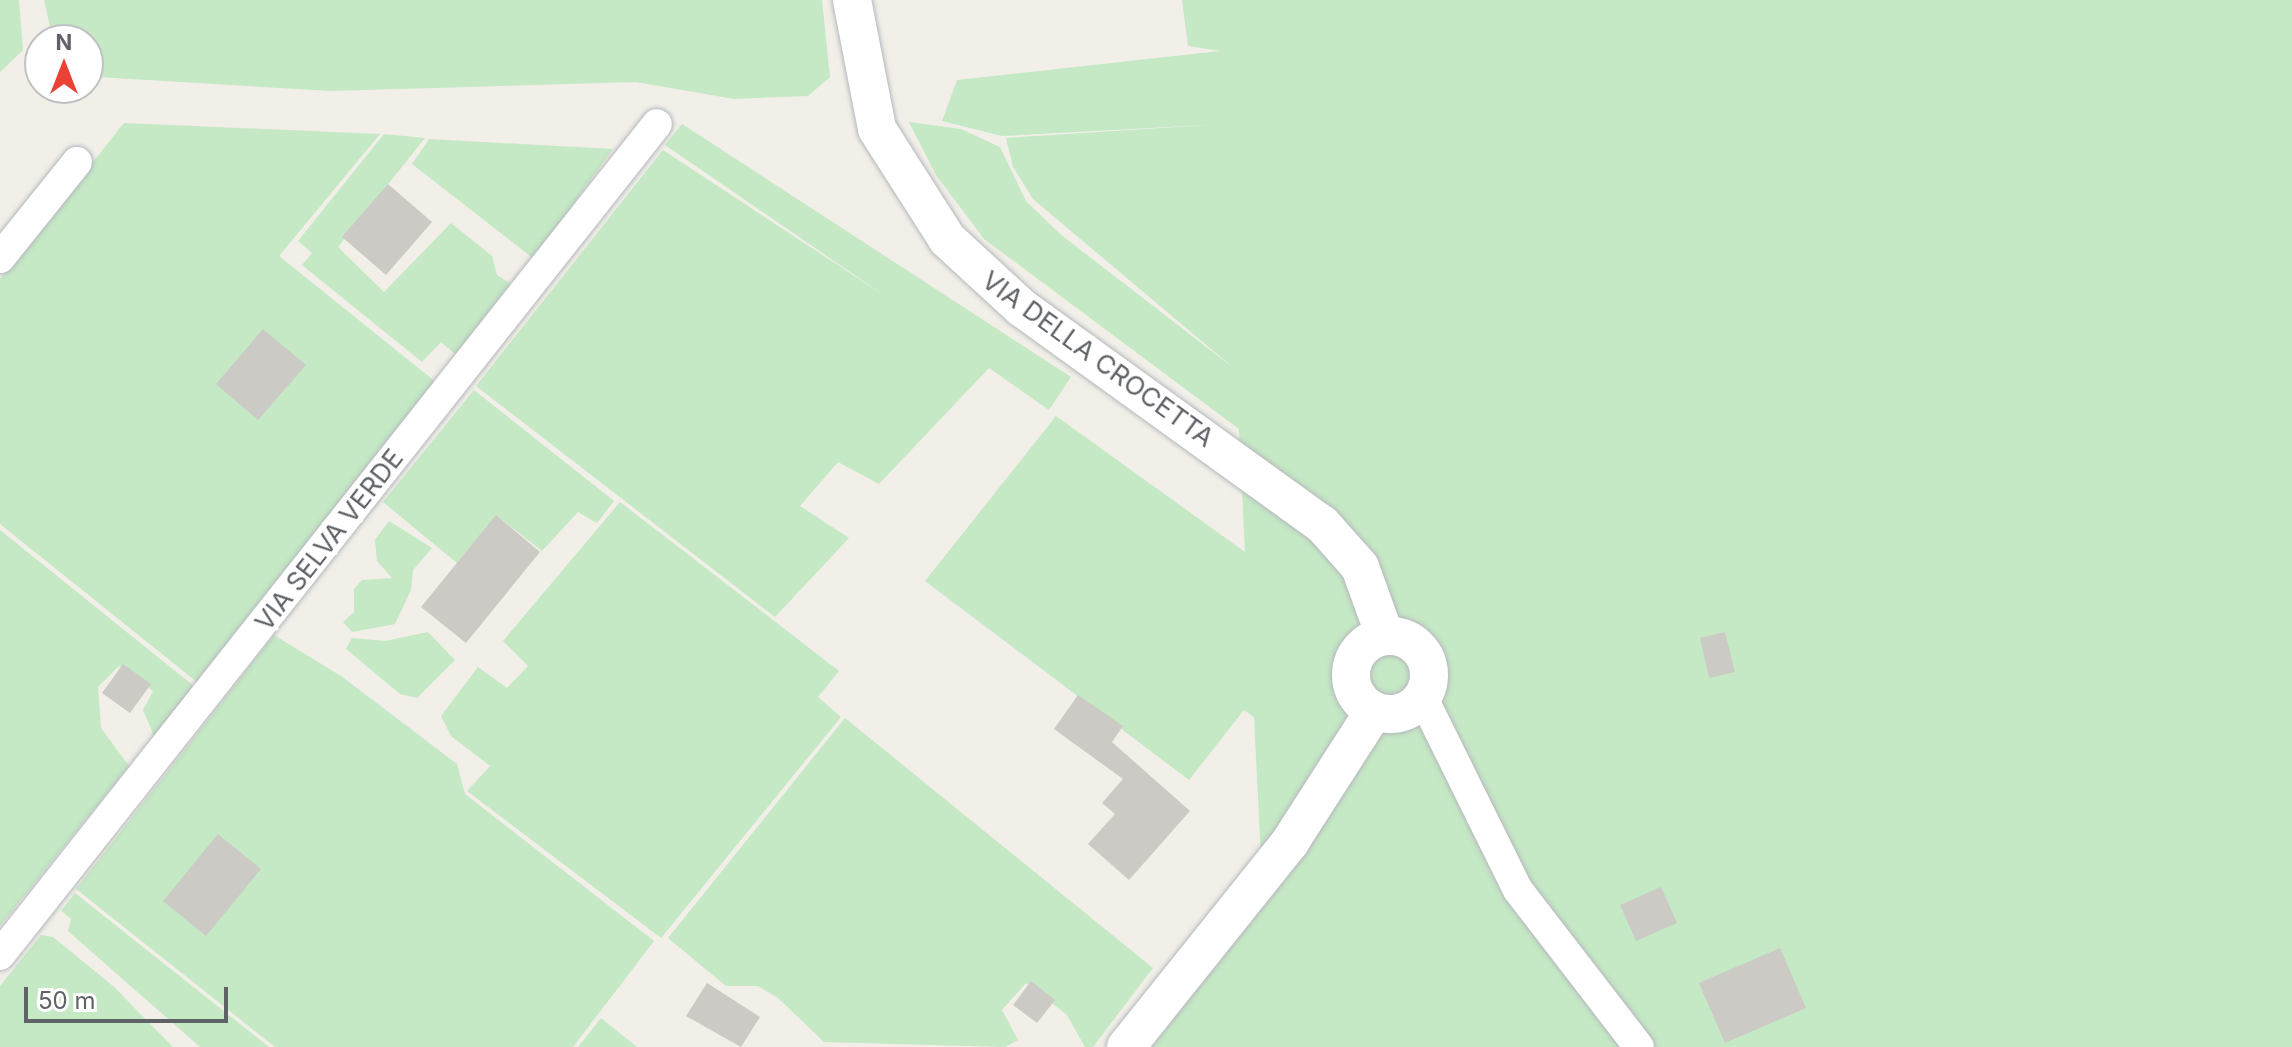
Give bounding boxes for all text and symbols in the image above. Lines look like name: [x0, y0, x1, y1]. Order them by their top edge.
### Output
north arrow: [24, 24, 104, 104]
text: N: [56, 29, 72, 55]
street label: VIA DELLA CROCETTA: [976, 264, 1220, 454]
street label: VIA SELVA VERDE: [249, 443, 409, 637]
scale bar: [28, 971, 232, 1021]
text: 50 m: [38, 986, 96, 1015]

